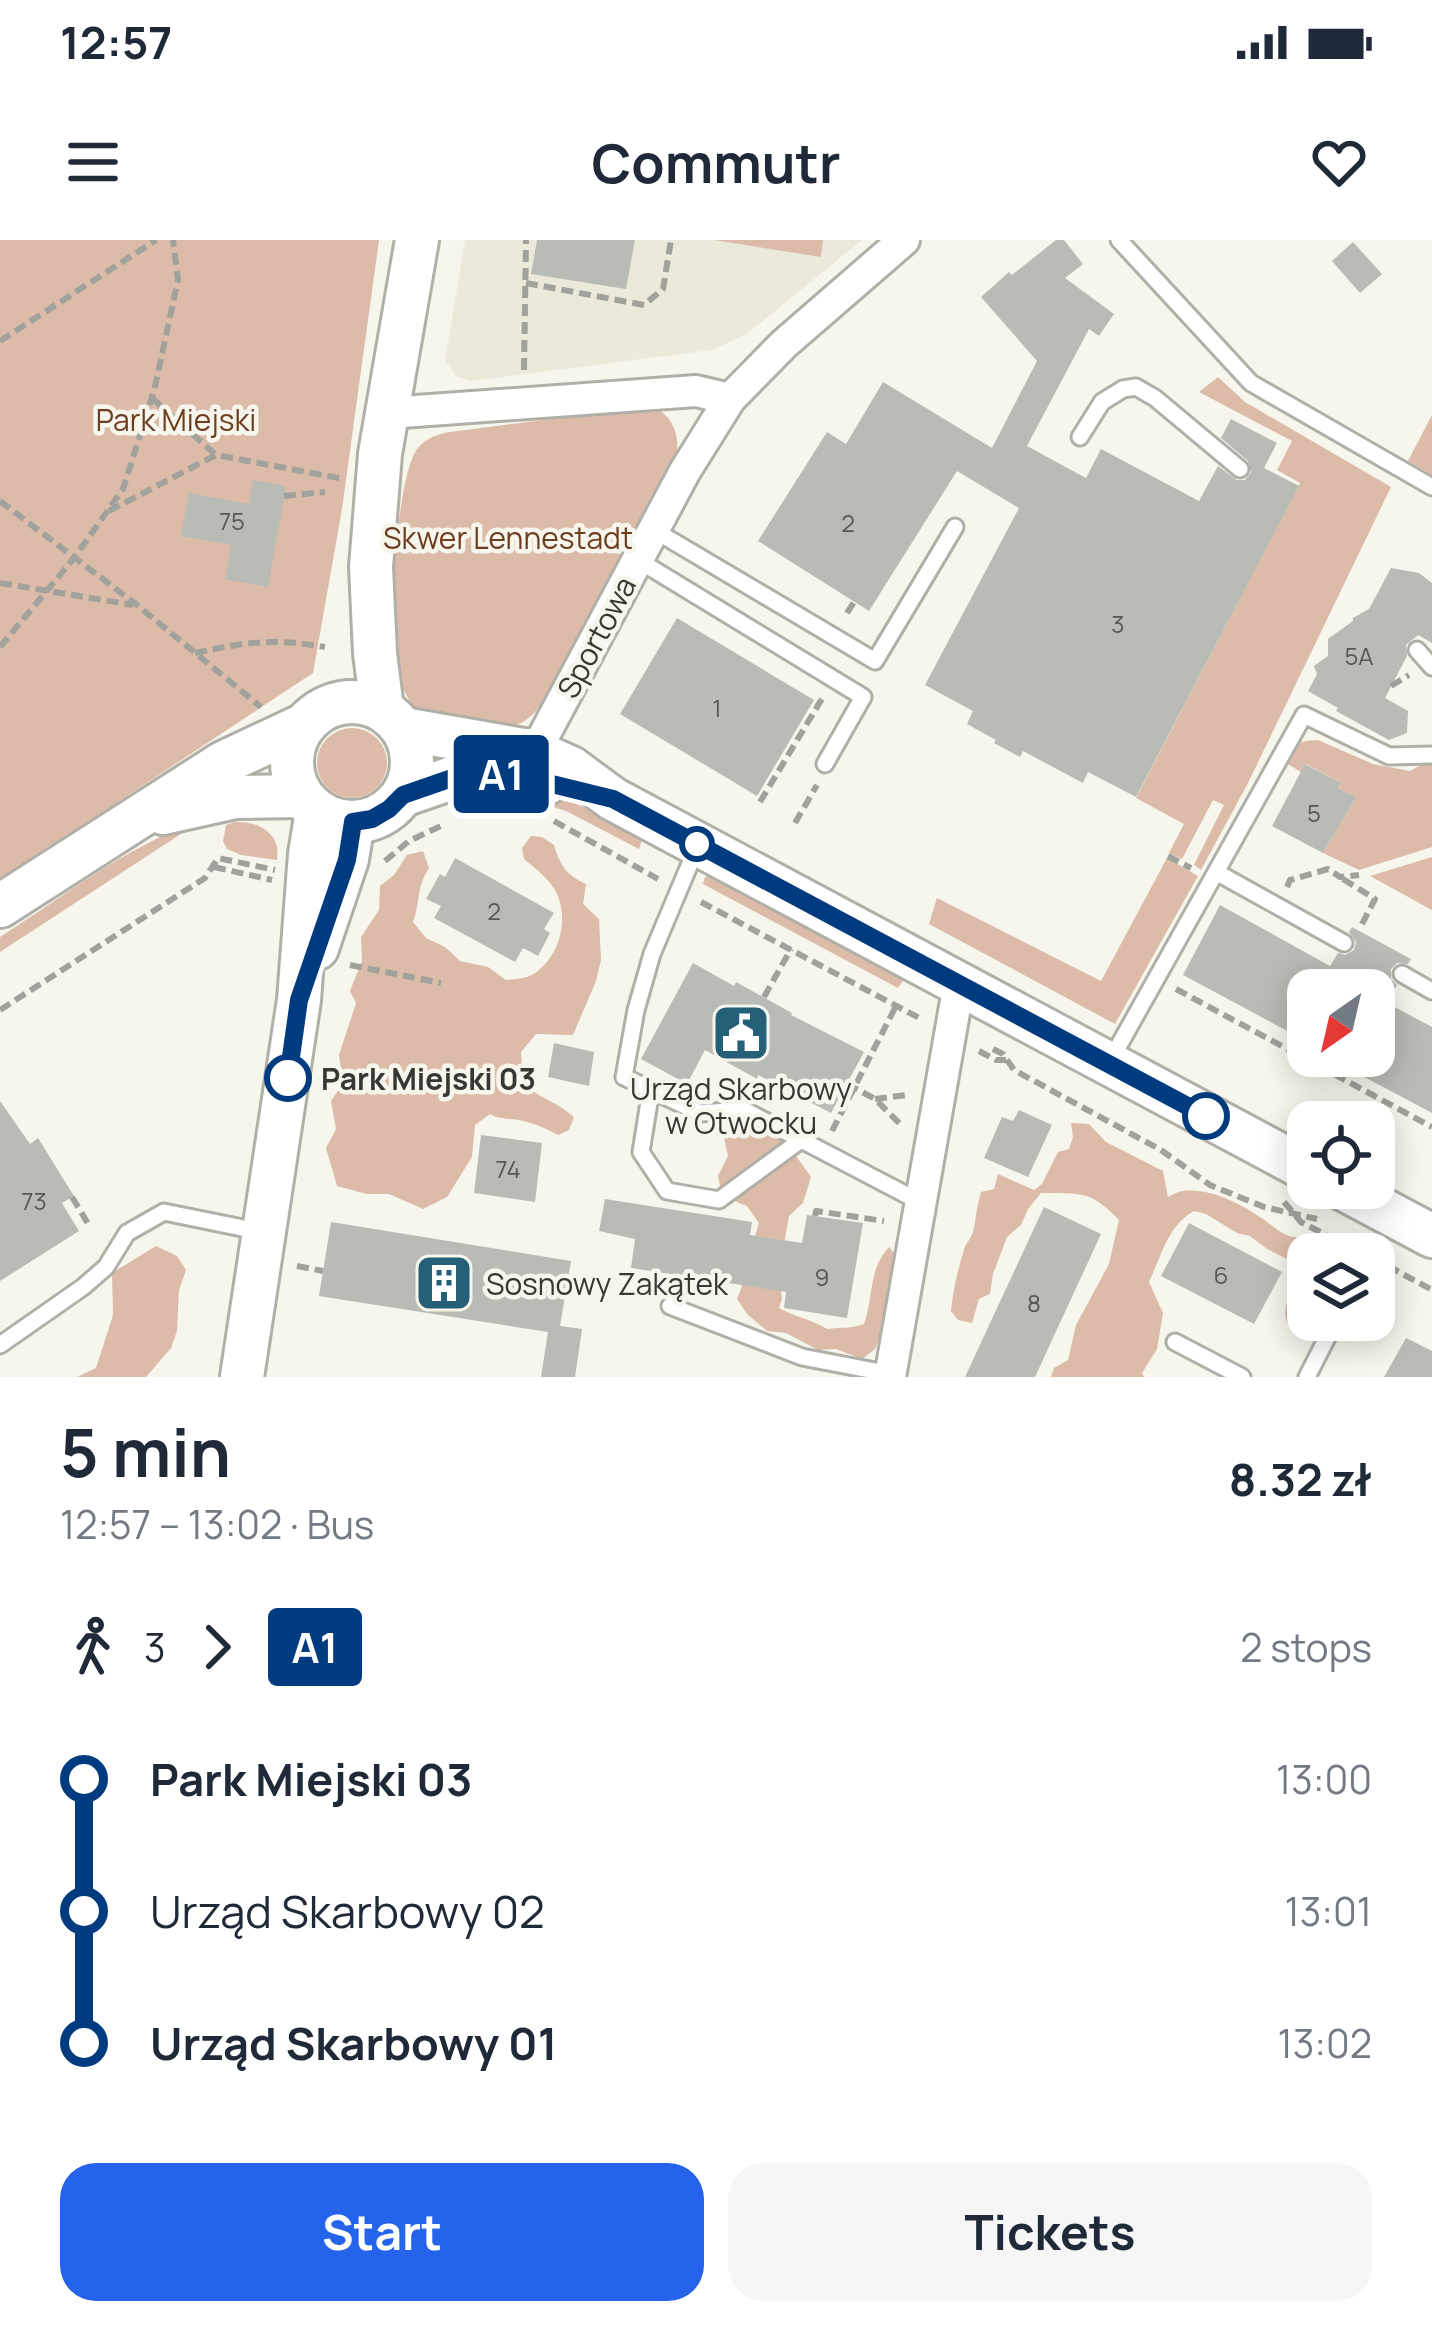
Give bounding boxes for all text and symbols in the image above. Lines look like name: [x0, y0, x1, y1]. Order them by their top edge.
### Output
text: 12:57: [60, 11, 172, 73]
text: Commutr: [591, 125, 841, 199]
icon: menu: [60, 129, 126, 195]
icon: heart: [1306, 129, 1372, 195]
park label: Park Miejski: [96, 399, 256, 440]
house number: 75: [219, 504, 245, 537]
house number: 2: [841, 506, 855, 539]
park label: Skwer Lennestadt: [383, 517, 633, 558]
street label: Sportowa: [547, 569, 645, 705]
house number: 3: [1111, 607, 1125, 640]
house number: 5A: [1344, 639, 1374, 672]
house number: 1: [712, 691, 722, 724]
line badge: A1: [447, 735, 555, 813]
text: A1: [478, 745, 524, 803]
house number: 5: [1307, 796, 1321, 829]
unlabelled marker: [681, 828, 713, 860]
house number: 2: [487, 894, 501, 927]
north arrow: [1287, 969, 1395, 1077]
map controls: [1287, 969, 1395, 1341]
public building icon: Urząd Skarbowy w Otwocku: [710, 1002, 772, 1064]
marker: Park Miejski 03: [266, 1056, 310, 1100]
place label: Park Miejski 03: [321, 1058, 536, 1099]
place label: Urząd Skarbowy w Otwocku: [630, 1068, 852, 1143]
unlabelled marker: [1184, 1094, 1228, 1138]
button: locate: [1287, 1101, 1395, 1209]
house number: 74: [495, 1152, 521, 1185]
house number: 73: [21, 1184, 47, 1217]
button: layers: [1287, 1233, 1395, 1341]
building icon: Sosnowy Zakątek: [413, 1252, 475, 1314]
house number: 6: [1214, 1258, 1228, 1291]
house number: 9: [815, 1260, 829, 1293]
place label: Sosnowy Zakątek: [486, 1263, 729, 1304]
house number: 8: [1027, 1286, 1041, 1319]
text: 5 min: [60, 1407, 231, 1497]
text: 8.32 zł: [1229, 1448, 1372, 1510]
text: 12:57 – 13:02 · Bus: [60, 1497, 374, 1551]
icon: walk: [60, 1614, 126, 1680]
icon: forward: [184, 1614, 250, 1680]
text: A1: [292, 1618, 338, 1676]
text: 3: [144, 1620, 166, 1674]
text: 2 stops: [1240, 1620, 1372, 1674]
text: Park Miejski 03: [150, 1748, 472, 1810]
text: 13:00: [1276, 1752, 1372, 1806]
text: Urząd Skarbowy 02: [150, 1880, 545, 1942]
text: 13:01: [1285, 1884, 1372, 1938]
text: Urząd Skarbowy 01: [150, 2012, 557, 2074]
text: 13:02: [1278, 2016, 1372, 2070]
button: Start: [60, 2163, 704, 2301]
button: Tickets: [728, 2163, 1372, 2301]

